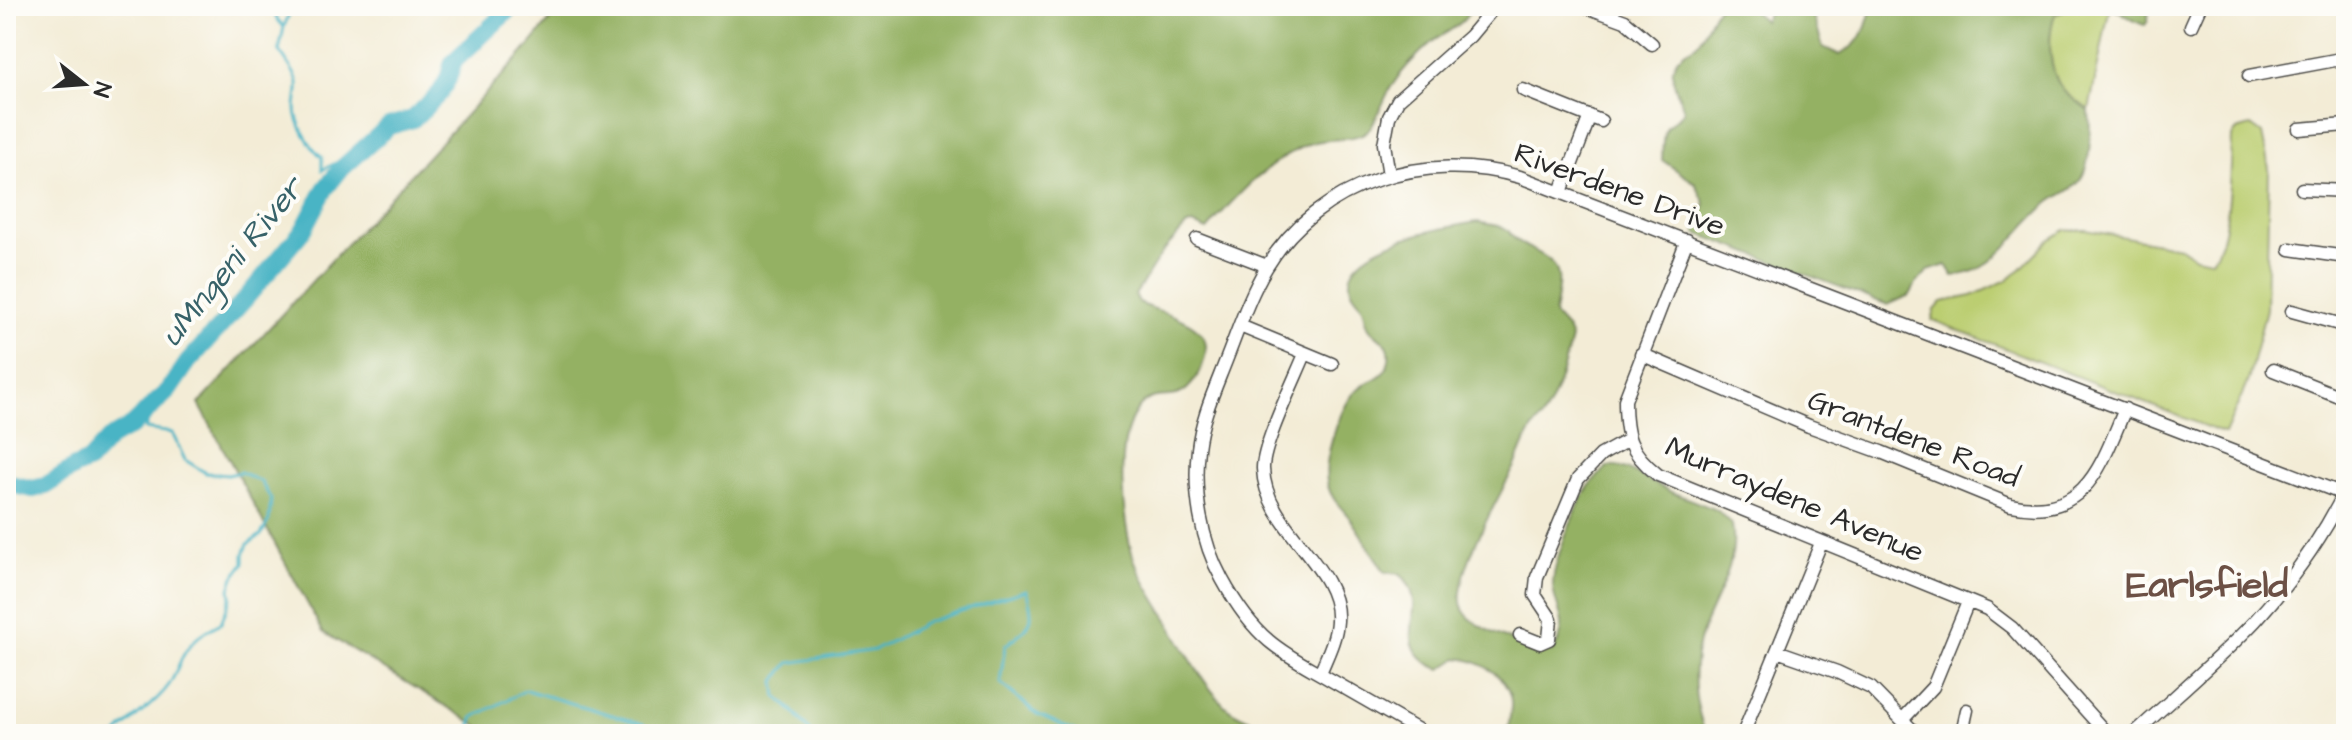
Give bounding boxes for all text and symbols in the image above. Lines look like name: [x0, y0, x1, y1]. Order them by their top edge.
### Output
north arrow: [44, 44, 124, 124]
text: N: [85, 78, 119, 101]
street label: Riverdene Drive: [1508, 132, 1731, 248]
water label: uMngeni River: [150, 165, 317, 357]
street label: Grantdene Road: [1802, 379, 2025, 499]
street label: Murraydene Avenue: [1658, 426, 1930, 574]
district label: Earlsfield: [2126, 560, 2289, 612]

